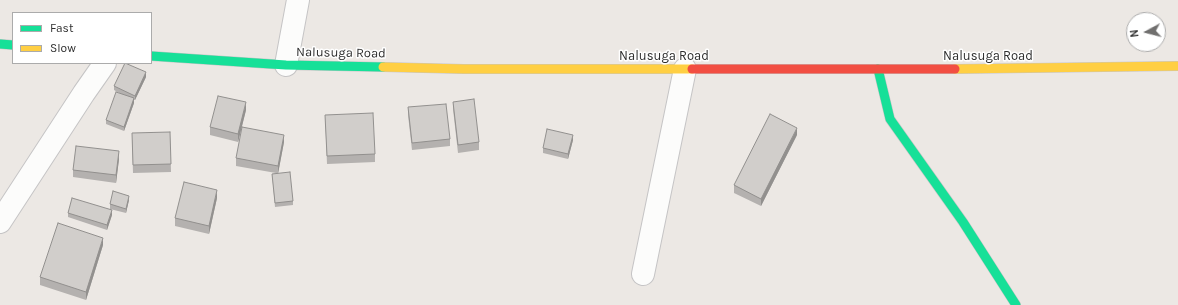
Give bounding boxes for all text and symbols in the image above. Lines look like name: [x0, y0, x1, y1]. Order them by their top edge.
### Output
legend: [12, 12, 152, 64]
north arrow: [1126, 12, 1166, 52]
text: Fast: [50, 21, 73, 35]
text: N: [1128, 29, 1142, 38]
text: Slow: [50, 41, 76, 55]
street label: Nalusuga Road: [296, 44, 386, 62]
street label: Nalusuga Road: [619, 48, 709, 64]
street label: Nalusuga Road: [943, 48, 1033, 64]

